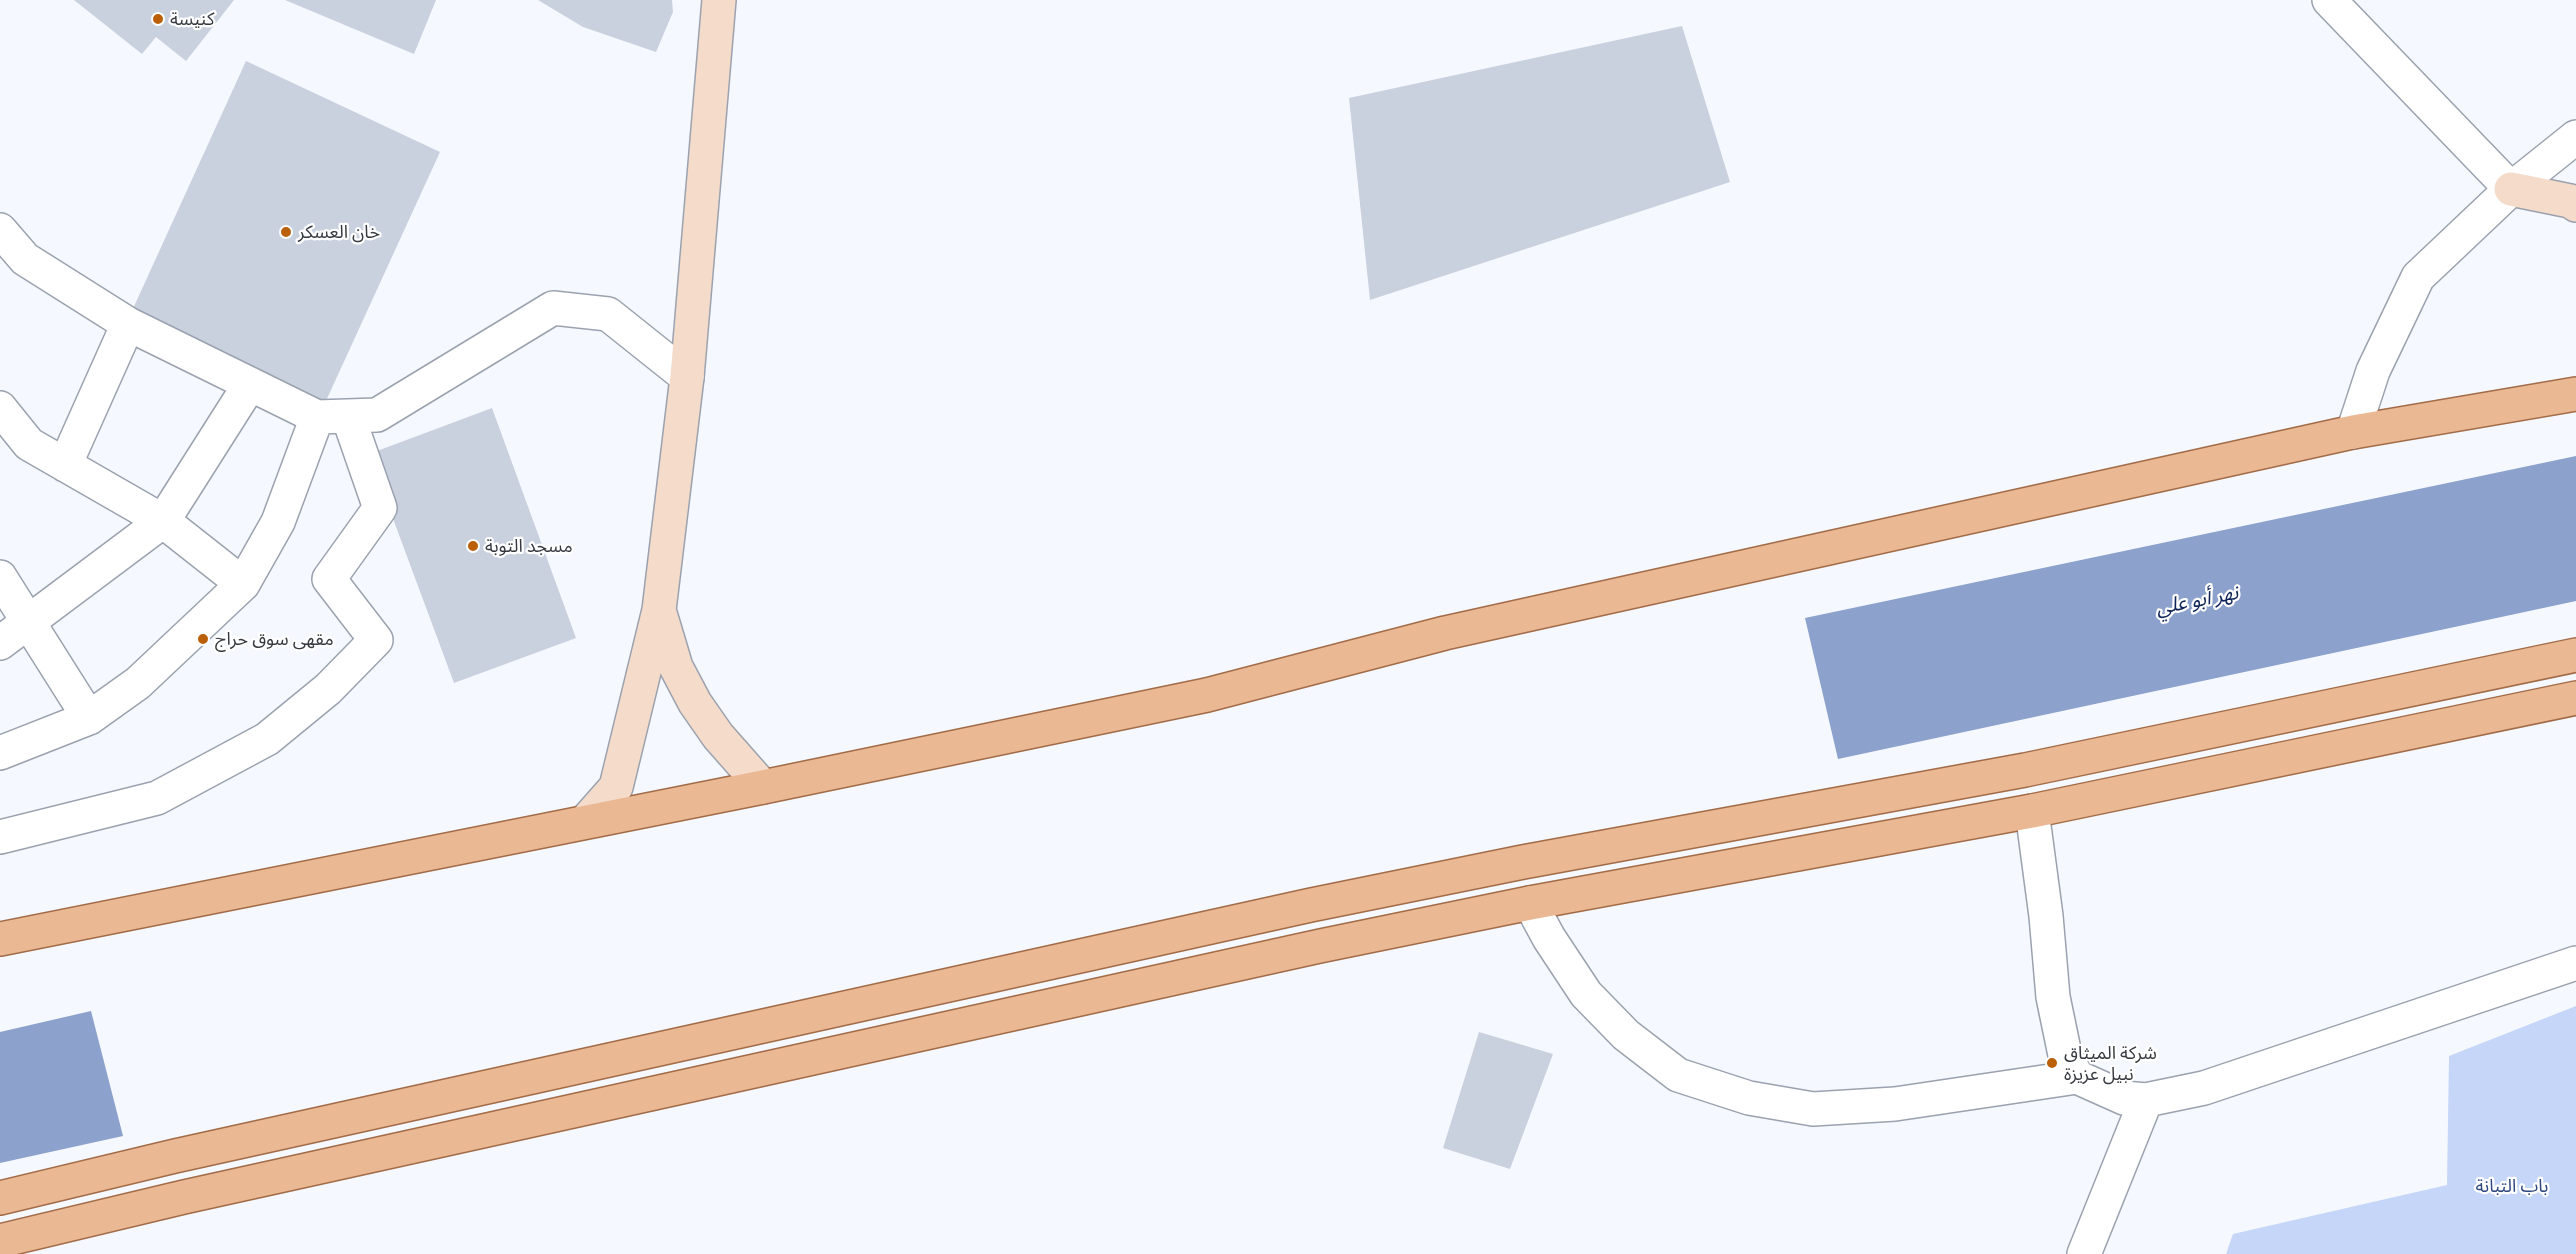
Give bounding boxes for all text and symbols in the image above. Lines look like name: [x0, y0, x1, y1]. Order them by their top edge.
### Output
place label: كنيسة: [170, 8, 214, 30]
marker: كنيسة: [151, 12, 165, 26]
place label: خان العسكر: [298, 221, 380, 243]
marker: خان العسكر: [279, 225, 293, 239]
place label: مسجد التوبة: [485, 535, 573, 557]
marker: مسجد التوبة: [466, 539, 480, 553]
water label: نهر أبو علي: [2154, 580, 2240, 620]
place label: مقهى سوق حراج: [215, 628, 334, 650]
marker: مقهى سوق حراج: [196, 632, 210, 646]
place label: شركة الميثاق نبيل عزيزة: [2064, 1042, 2157, 1084]
marker: شركة الميثاق نبيل عزيزة: [2045, 1056, 2059, 1070]
park label: باب التبانة: [2476, 1175, 2548, 1197]

